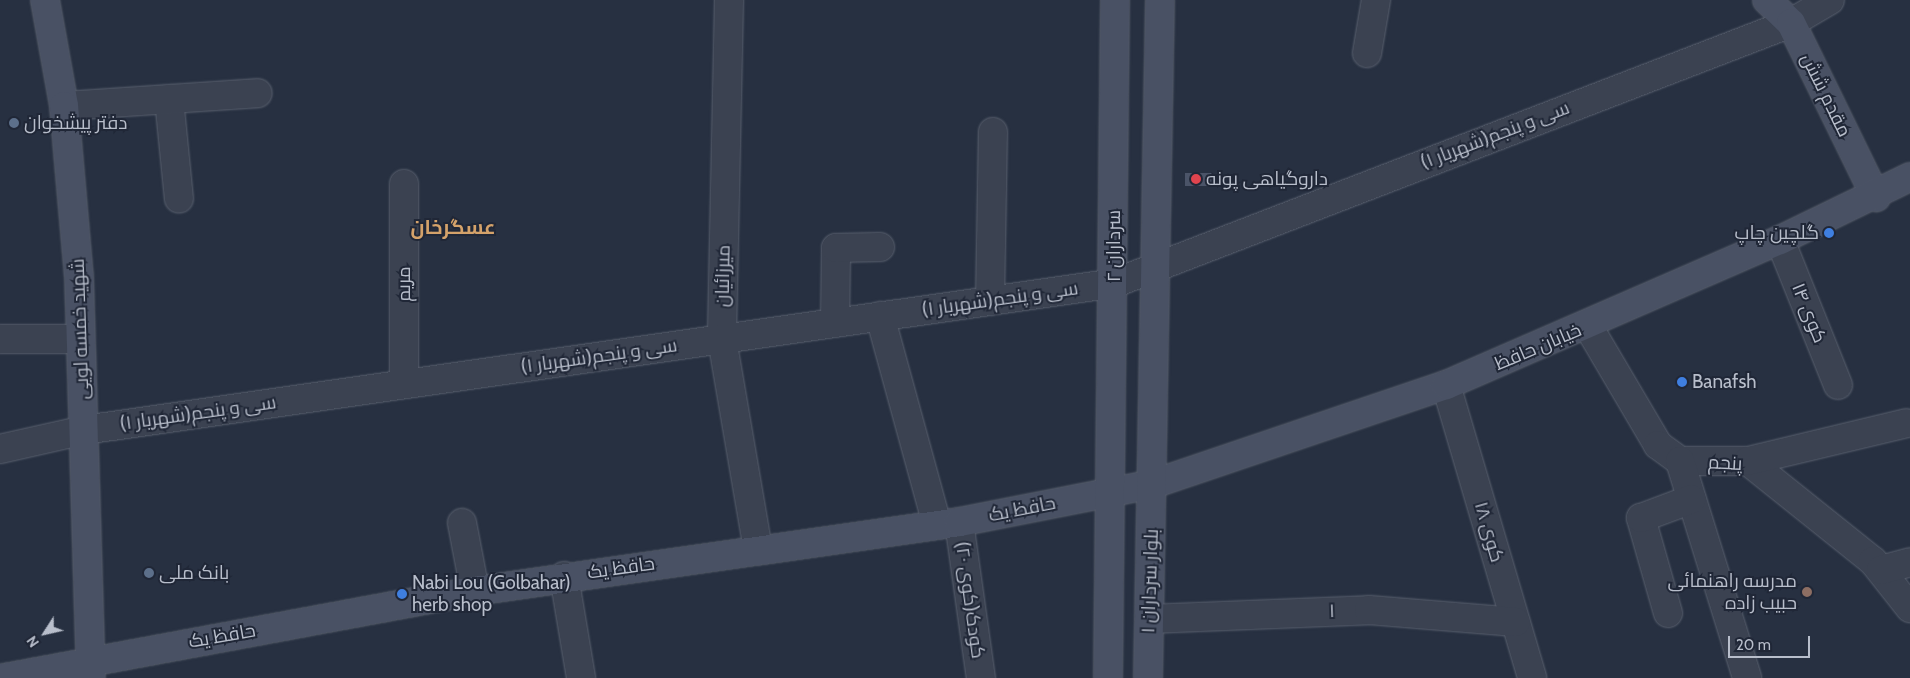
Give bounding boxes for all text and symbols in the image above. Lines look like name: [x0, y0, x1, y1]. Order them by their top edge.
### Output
street label: مقدم شش: [1796, 50, 1856, 140]
street label: سی و پنجم(شهریار ۱): [1417, 96, 1573, 174]
place label: دفتر پیشخوان: [24, 112, 127, 134]
marker: دفتر پیشخوان: [8, 117, 20, 129]
place label: داروگیاهی پونه: [1206, 168, 1328, 190]
marker: داروگیاهی پونه: [1190, 173, 1202, 185]
street label: سرداران ۲: [1103, 210, 1125, 282]
district label: عسگرخان: [410, 215, 496, 239]
place label: گلچین چاپ: [1735, 222, 1819, 244]
marker: گلچین چاپ: [1823, 227, 1835, 239]
street label: میرزائیان: [711, 245, 735, 307]
street label: شهید خمسه لویی: [66, 258, 94, 400]
street label: مریم: [393, 266, 415, 302]
street label: سی و پنجم(شهریار ۱): [920, 277, 1080, 321]
street label: کوی ۱۴: [1787, 280, 1831, 346]
street label: خیابان حافظ: [1491, 318, 1585, 376]
street label: سی و پنجم(شهریار ۱): [519, 334, 679, 378]
place label: Banafsh: [1692, 371, 1757, 393]
marker: Banafsh: [1676, 376, 1688, 388]
street label: سی و پنجم(شهریار ۱): [118, 391, 278, 435]
street label: پنجم: [1707, 451, 1743, 475]
street label: حافظ یک: [987, 491, 1057, 527]
street label: کوی ۱۸: [1470, 499, 1508, 565]
street label: بلوار سرداران ۱: [1137, 528, 1163, 634]
street label: کودک(کوی ۲۰): [951, 540, 989, 660]
street label: حافظ یک: [586, 552, 656, 584]
place label: بانک ملی: [159, 562, 229, 584]
marker: بانک ملی: [143, 567, 155, 579]
place label: مدرسه راهنمائی حبیب زاده: [1668, 570, 1797, 614]
place label: Nabi Lou (Golbahar) herb shop: [412, 572, 571, 616]
marker: مدرسه راهنمائی حبیب زاده: [1801, 586, 1813, 598]
marker: Nabi Lou (Golbahar) herb shop: [396, 588, 408, 600]
street label: ۱: [1329, 600, 1335, 622]
north arrow: [20, 608, 70, 658]
street label: حافظ یک: [187, 619, 257, 653]
scale bar: [1730, 626, 1812, 658]
text: N: [22, 632, 43, 651]
text: 20 m: [1736, 636, 1771, 654]

